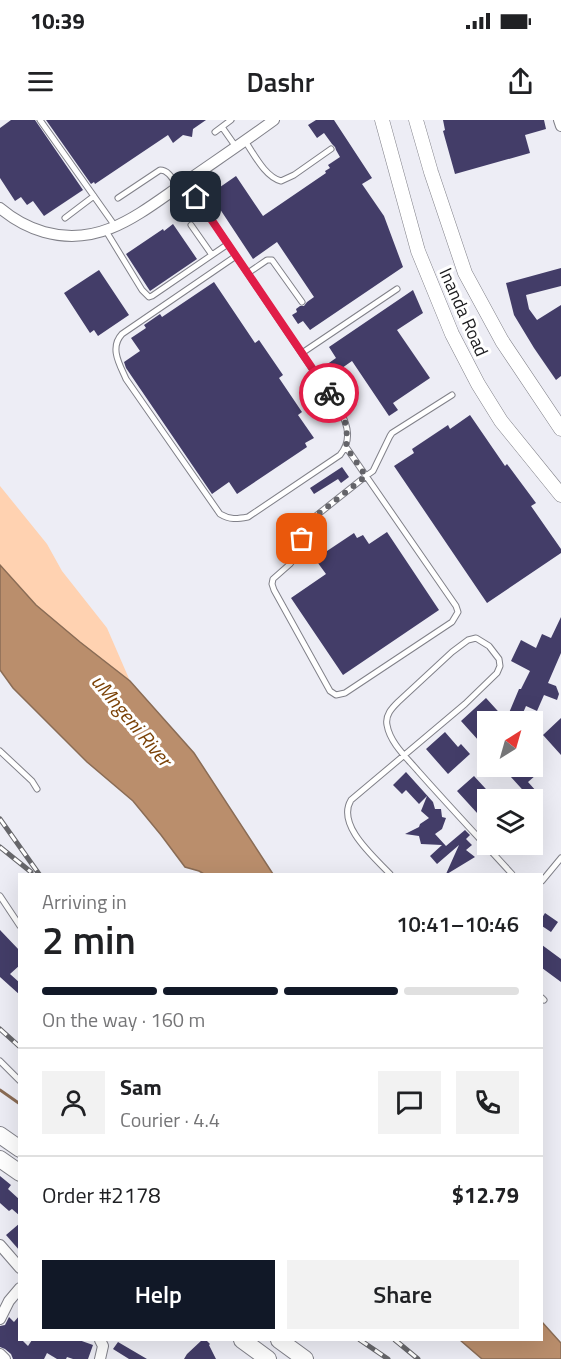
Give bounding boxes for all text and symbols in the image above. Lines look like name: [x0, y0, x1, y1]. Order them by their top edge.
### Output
text: 10:39: [30, 4, 85, 38]
text: Dashr: [246, 61, 315, 102]
icon: menu: [24, 65, 57, 98]
icon: share: [504, 65, 537, 98]
pin: [170, 171, 221, 222]
icon: home: [179, 180, 212, 213]
street label: Inanda Road: [432, 263, 496, 361]
courier: [299, 363, 359, 423]
icon: bike: [313, 377, 346, 410]
pin: [276, 513, 327, 564]
icon: bag: [285, 522, 318, 555]
water label: uMngeni River: [84, 667, 182, 775]
north arrow: [477, 711, 543, 777]
map controls: [477, 711, 543, 855]
button: layers: [477, 789, 543, 855]
text: Arriving in: [42, 886, 127, 917]
text: 10:41–10:46: [396, 907, 519, 941]
text: 2 min: [42, 910, 136, 969]
text: On the way · 160 m: [42, 1004, 205, 1035]
text: Sam: [120, 1070, 162, 1104]
button: person: [42, 1071, 105, 1134]
button: chat: [378, 1071, 441, 1134]
button: phone: [456, 1071, 519, 1134]
text: Courier · 4.4: [120, 1104, 220, 1135]
text: Order #2178: [42, 1178, 161, 1212]
text: $12.79: [452, 1178, 519, 1212]
button: Help: [42, 1260, 275, 1329]
button: Share: [287, 1260, 519, 1329]

